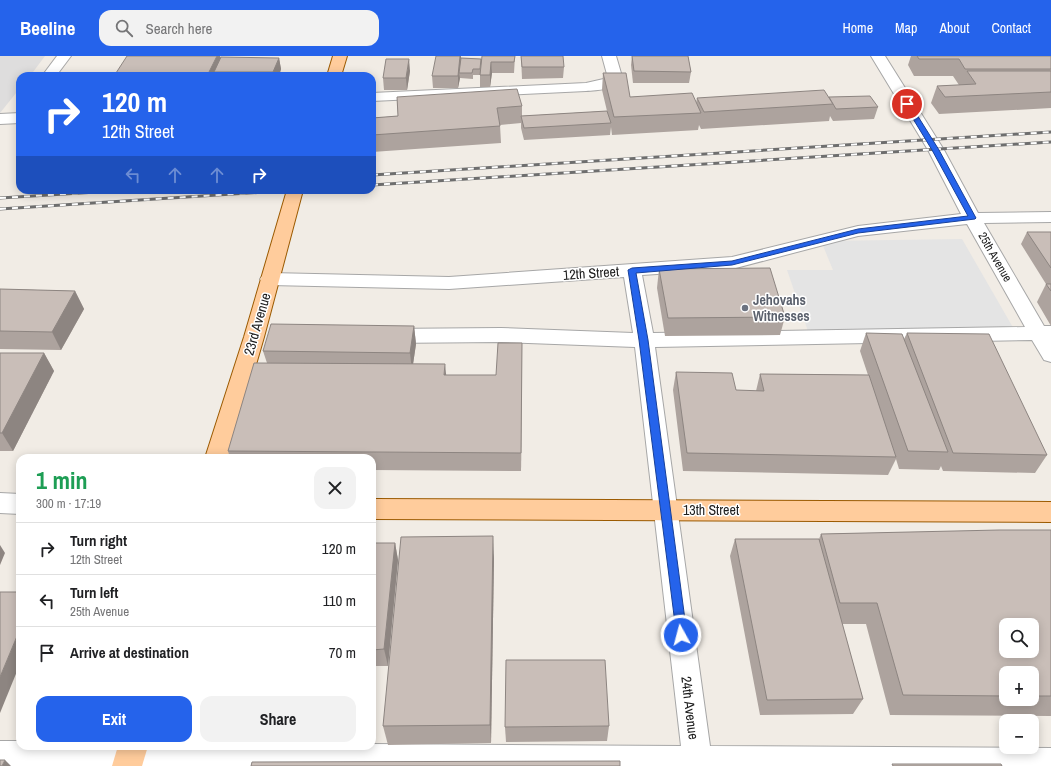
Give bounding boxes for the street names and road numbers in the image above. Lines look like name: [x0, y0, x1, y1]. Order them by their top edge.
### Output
street label: 25th Avenue: [974, 229, 1016, 285]
street label: 12th Street: [562, 262, 620, 284]
street label: 23rd Avenue: [239, 291, 275, 357]
street label: 13th Street: [683, 501, 739, 519]
street label: 24th Avenue: [677, 675, 703, 741]

